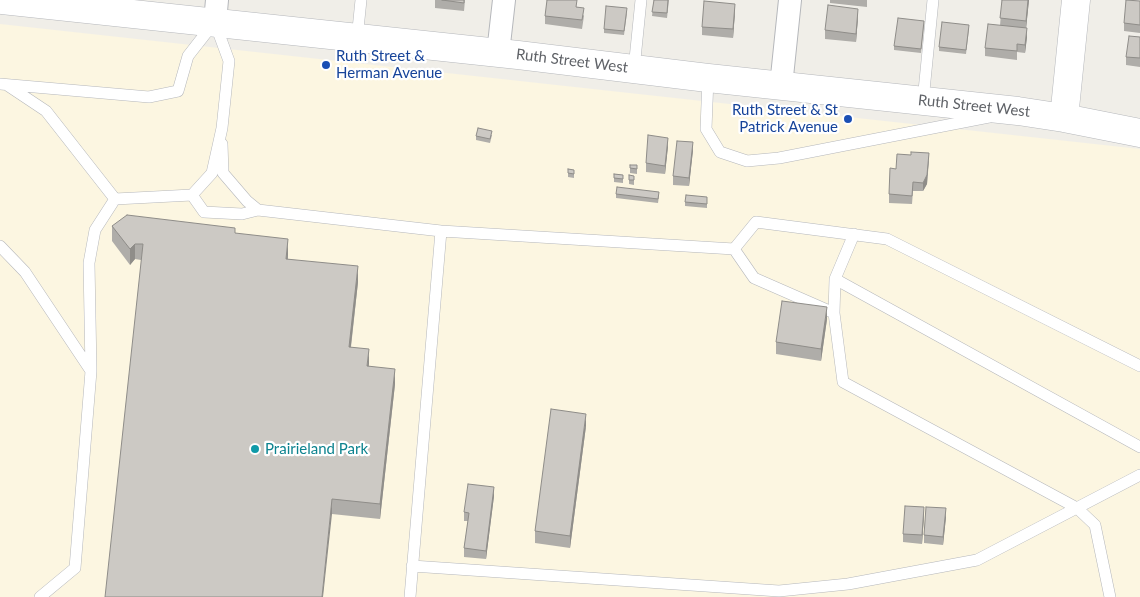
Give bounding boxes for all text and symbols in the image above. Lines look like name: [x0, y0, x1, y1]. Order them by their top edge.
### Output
street label: Ruth Street West: [515, 45, 629, 77]
place label: Ruth Street & Herman Avenue: [336, 47, 442, 82]
marker: Ruth Street & Herman Avenue: [320, 59, 332, 71]
street label: Ruth Street West: [917, 91, 1031, 121]
place label: Ruth Street & St Patrick Avenue: [732, 101, 838, 136]
marker: Ruth Street & St Patrick Avenue: [842, 113, 854, 125]
place label: Prairieland Park: [265, 440, 368, 458]
marker: Prairieland Park: [249, 443, 261, 455]

